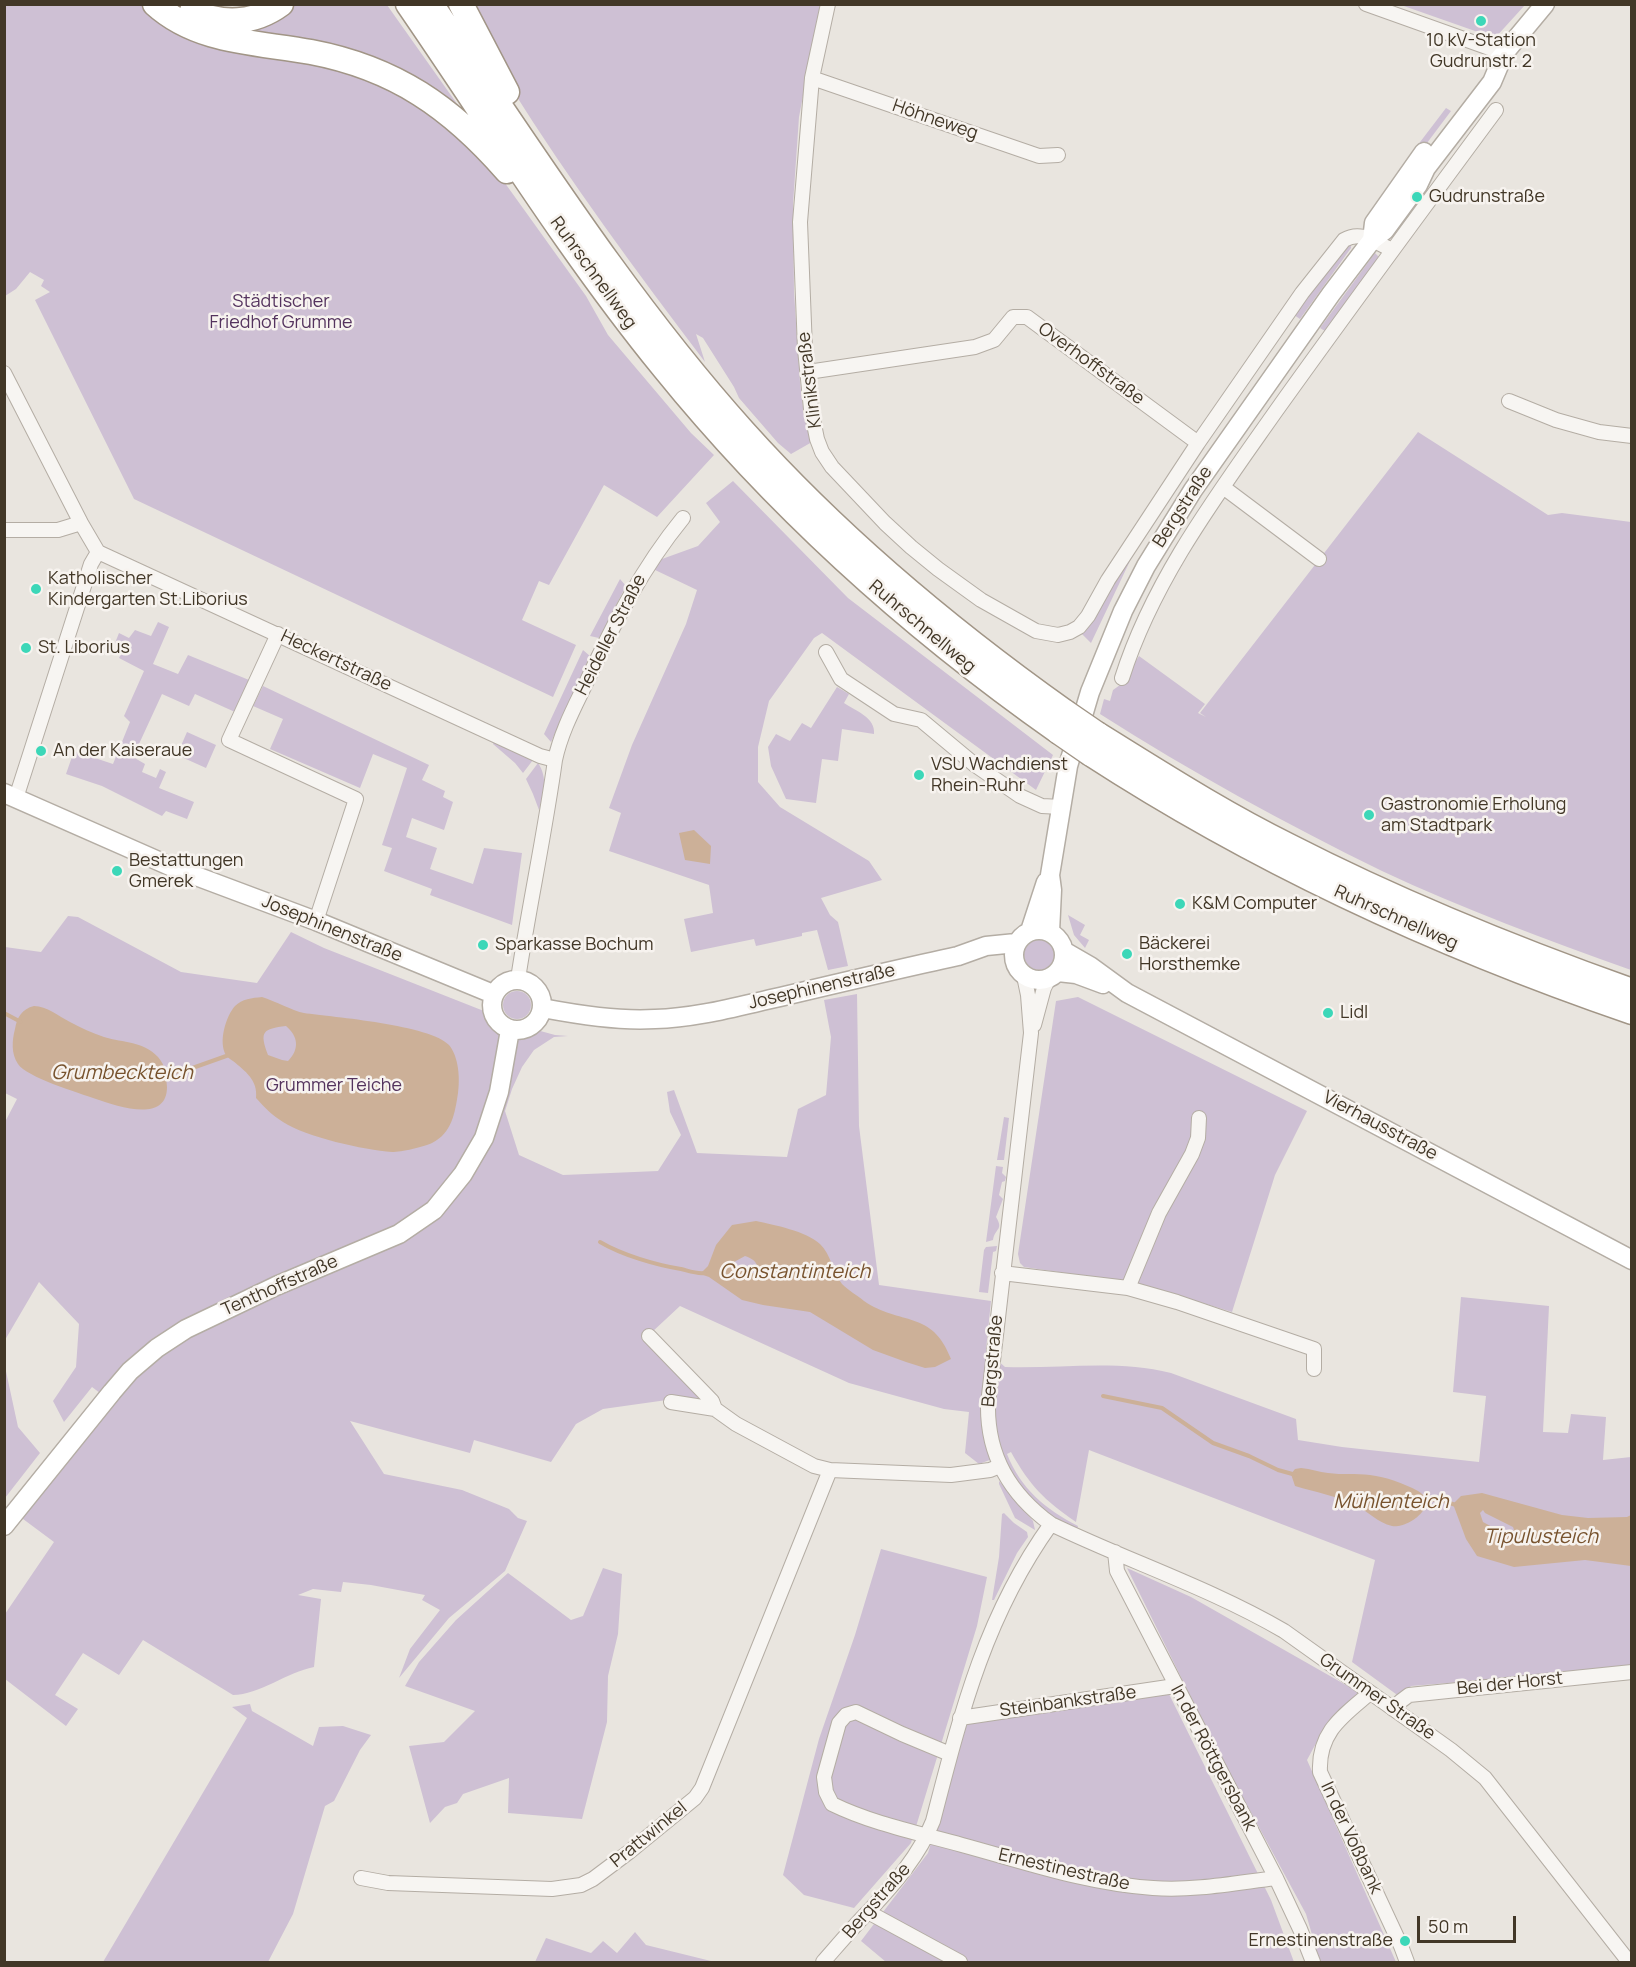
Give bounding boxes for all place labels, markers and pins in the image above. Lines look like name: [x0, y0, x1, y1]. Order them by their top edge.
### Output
marker: 10 kV-Station Gudrunstr. 2: [1474, 14, 1488, 28]
place label: 10 kV-Station Gudrunstr. 2: [1426, 30, 1536, 72]
place label: Gudrunstraße: [1429, 186, 1545, 208]
marker: Gudrunstraße: [1410, 190, 1424, 204]
place label: Katholischer Kindergarten St.Liborius: [48, 568, 248, 610]
marker: Katholischer Kindergarten St.Liborius: [29, 582, 43, 596]
place label: St. Liborius: [38, 637, 130, 659]
marker: St. Liborius: [19, 641, 33, 655]
place label: An der Kaiseraue: [53, 740, 192, 762]
marker: An der Kaiseraue: [34, 744, 48, 758]
place label: VSU Wachdienst Rhein-Ruhr: [931, 754, 1068, 796]
marker: VSU Wachdienst Rhein-Ruhr: [912, 768, 926, 782]
place label: Gastronomie Erholung am Stadtpark: [1381, 794, 1567, 836]
marker: Gastronomie Erholung am Stadtpark: [1362, 808, 1376, 822]
place label: Bestattungen Gmerek: [129, 850, 244, 892]
marker: Bestattungen Gmerek: [110, 864, 124, 878]
place label: K&M Computer: [1192, 893, 1317, 915]
marker: K&M Computer: [1173, 897, 1187, 911]
place label: Bäckerei Horsthemke: [1139, 933, 1240, 976]
place label: Sparkasse Bochum: [495, 934, 653, 956]
marker: Sparkasse Bochum: [476, 938, 490, 952]
marker: Bäckerei Horsthemke: [1120, 947, 1134, 961]
place label: Lidl: [1340, 1002, 1368, 1024]
marker: Lidl: [1321, 1006, 1335, 1020]
place label: Ernestinenstraße: [1249, 1930, 1393, 1952]
marker: Ernestinenstraße: [1398, 1934, 1412, 1948]

